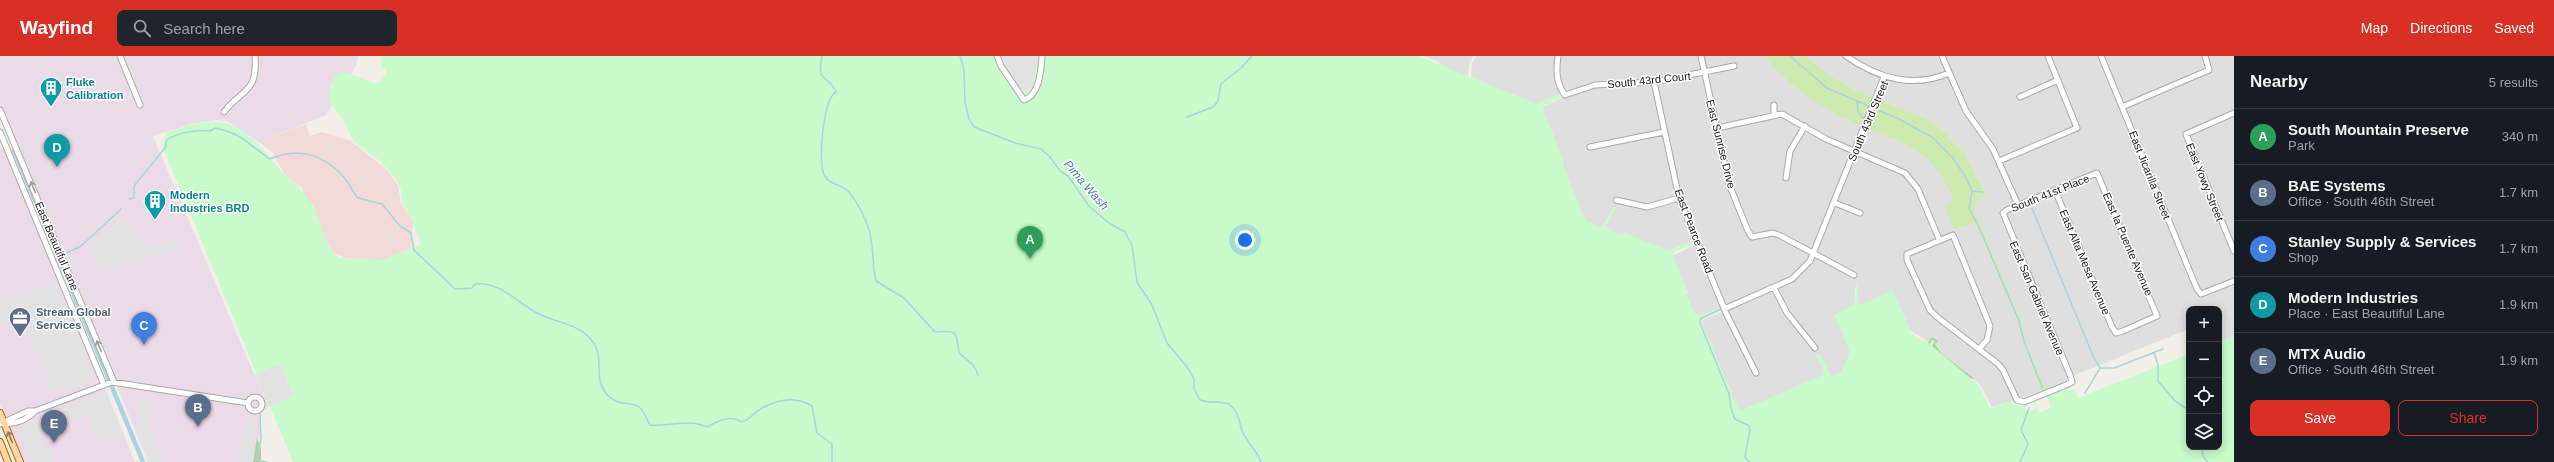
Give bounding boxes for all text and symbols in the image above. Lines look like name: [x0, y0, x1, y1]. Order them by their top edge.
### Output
search box: [117, 10, 397, 46]
text: Wayfind: [20, 17, 93, 38]
icon: search: [131, 17, 153, 39]
text: Search here: [163, 20, 245, 37]
text: Map: [2361, 20, 2388, 36]
text: Directions: [2410, 20, 2472, 36]
text: Saved: [2494, 20, 2534, 36]
street label: South 43rd Court: [1607, 70, 1691, 90]
text: Nearby: [2250, 72, 2308, 91]
building icon: Fluke Calibration: [38, 75, 64, 108]
text: 5 results: [2489, 75, 2538, 90]
place label: Fluke Calibration: [66, 76, 124, 101]
street label: South 43rd Street: [1846, 79, 1890, 163]
street label: East Sunrise Drive: [1704, 98, 1738, 190]
text: South Mountain Preserve: [2288, 121, 2469, 138]
street label: East Jicarilla Street: [2127, 129, 2173, 221]
text: A: [2258, 129, 2268, 144]
text: 340 m: [2502, 129, 2538, 144]
pin: D: [44, 134, 70, 167]
text: Park: [2288, 138, 2315, 153]
street label: East Yowy Street: [2184, 141, 2226, 223]
water label: Pima Wash: [1061, 157, 1112, 213]
street label: South 41st Place: [2009, 172, 2091, 214]
text: BAE Systems: [2288, 177, 2386, 194]
one-way arrow: [29, 182, 36, 194]
text: B: [2258, 185, 2268, 200]
text: 1.7 km: [2499, 185, 2538, 200]
street label: East Pearce Road: [1672, 187, 1716, 275]
building icon: Modern Industries BRD: [142, 188, 168, 221]
place label: Modern Industries BRD: [170, 189, 250, 214]
street label: East la Puente Avenue: [2101, 191, 2155, 297]
text: Office · South 46th Street: [2288, 194, 2434, 209]
street label: East Beautiful Lane: [33, 200, 81, 292]
street label: East Alta Mesa Avenue: [2057, 208, 2113, 316]
pin: A: [1017, 226, 1043, 259]
your location: [1235, 230, 1255, 250]
text: Stanley Supply & Services: [2288, 233, 2476, 250]
street label: East San Gabriel Avenue: [2008, 239, 2066, 357]
text: C: [2258, 241, 2268, 256]
text: 1.7 km: [2499, 241, 2538, 256]
text: Shop: [2288, 250, 2318, 265]
text: Modern Industries: [2288, 289, 2418, 306]
text: D: [2258, 297, 2268, 312]
text: 1.9 km: [2499, 297, 2538, 312]
office icon: Stream Global Services: [7, 305, 33, 338]
place label: Stream Global Services: [36, 306, 111, 331]
map controls: [2186, 306, 2222, 450]
button: +: [2186, 306, 2222, 342]
text: Place · East Beautiful Lane: [2288, 306, 2445, 321]
pin: C: [131, 312, 157, 345]
one-way arrow: [94, 341, 102, 353]
button: −: [2186, 342, 2222, 378]
text: MTX Audio: [2288, 345, 2366, 362]
text: E: [2259, 353, 2267, 368]
text: 1.9 km: [2499, 353, 2538, 368]
text: Office · South 46th Street: [2288, 362, 2434, 377]
button: locate: [2186, 378, 2222, 414]
pin: B: [185, 394, 211, 427]
button: Save: [2250, 400, 2390, 436]
button: Share: [2398, 400, 2538, 436]
pin: E: [41, 410, 67, 443]
button: layers: [2186, 414, 2222, 450]
one-way arrow: [6, 432, 14, 444]

